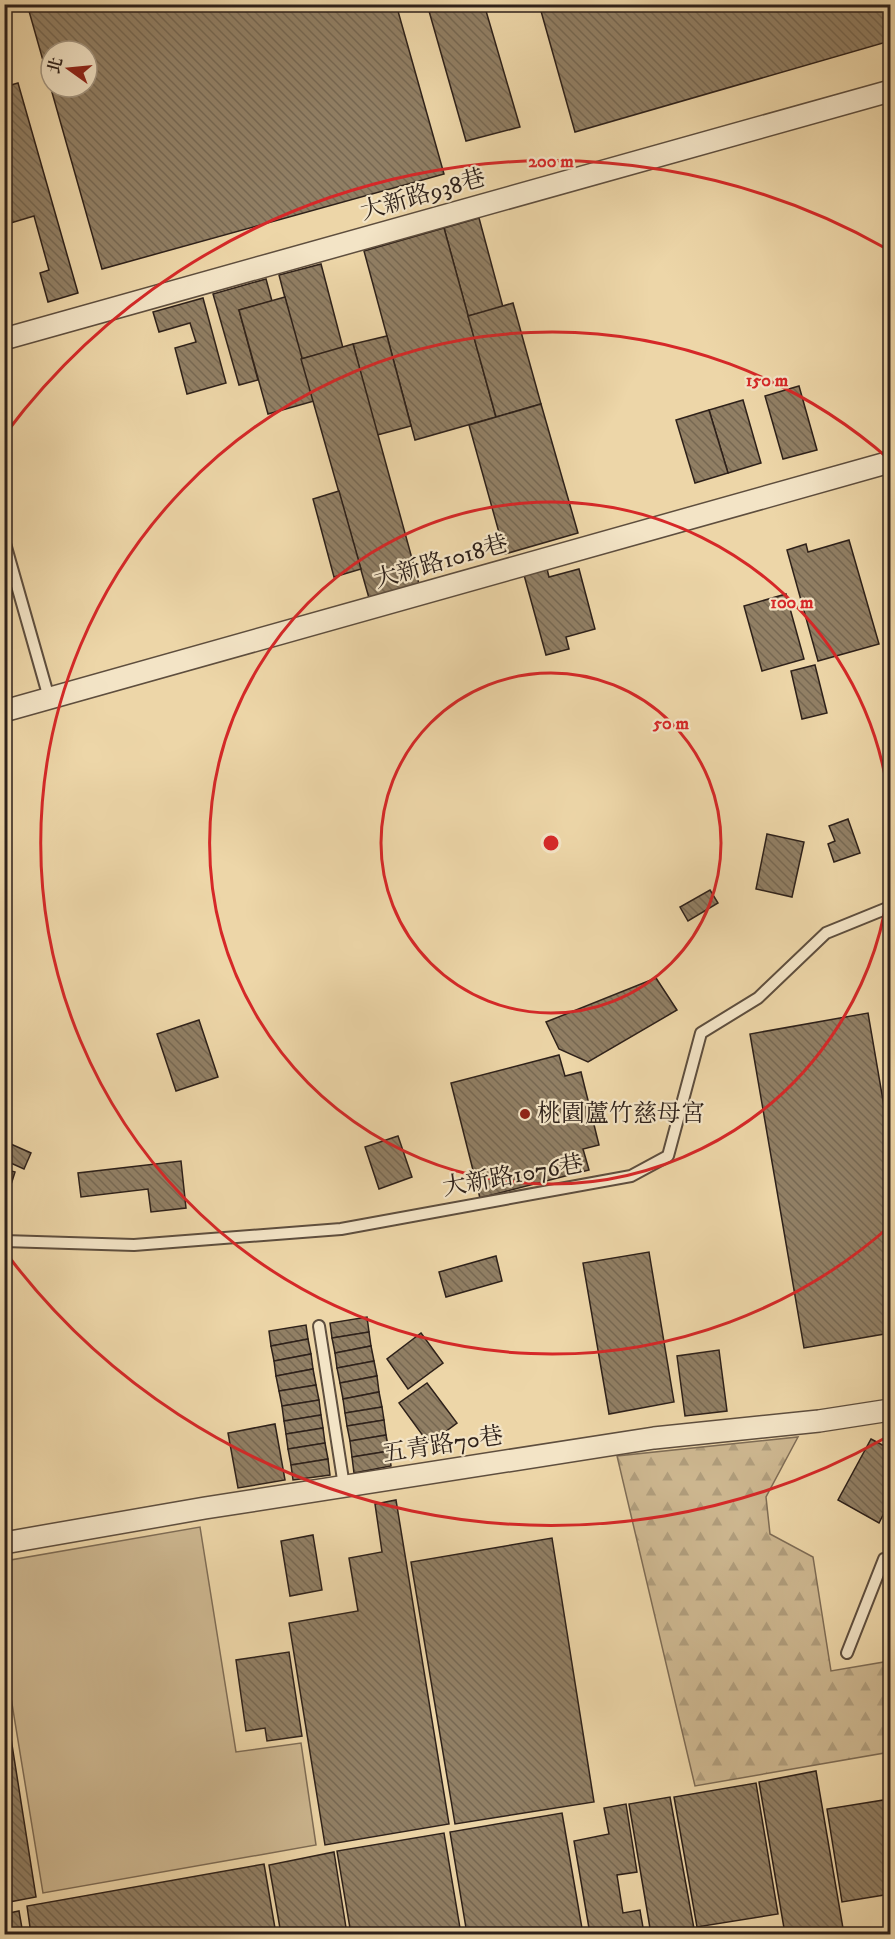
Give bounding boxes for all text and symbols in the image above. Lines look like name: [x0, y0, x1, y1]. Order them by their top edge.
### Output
north arrow: [39, 39, 99, 99]
text: 北: [44, 55, 67, 76]
text: 200 m: [528, 151, 574, 173]
street label: 大新路938巷: [357, 163, 489, 227]
text: 150 m: [746, 370, 789, 392]
street label: 大新路1018巷: [370, 529, 512, 595]
text: 100 m: [770, 592, 814, 614]
text: 50 m: [652, 713, 689, 735]
centre of rings: [541, 833, 561, 853]
place label: 桃園蘆竹慈母宮: [537, 1099, 705, 1129]
marker: 桃園蘆竹慈母宮: [518, 1107, 532, 1121]
street label: 大新路1076巷: [440, 1149, 586, 1203]
street label: 五青路70巷: [381, 1421, 505, 1469]

